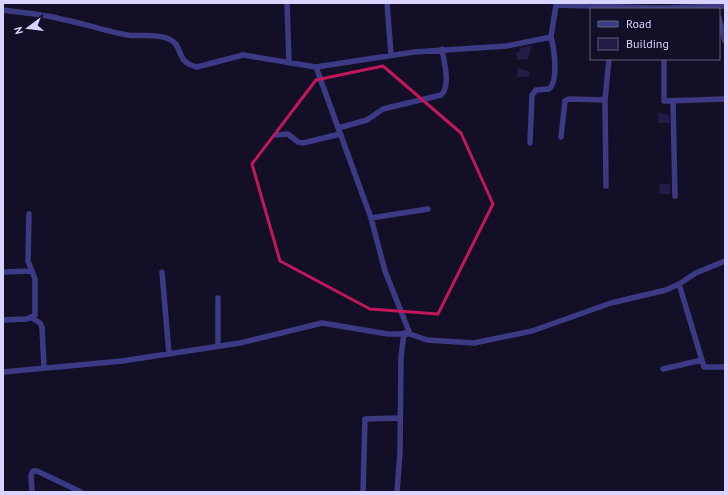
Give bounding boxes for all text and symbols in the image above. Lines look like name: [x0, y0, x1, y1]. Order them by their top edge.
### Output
north arrow: [8, 8, 48, 48]
legend: [590, 8, 720, 60]
text: Road: [626, 16, 651, 31]
text: N: [11, 25, 26, 36]
text: Building: [626, 36, 669, 51]

